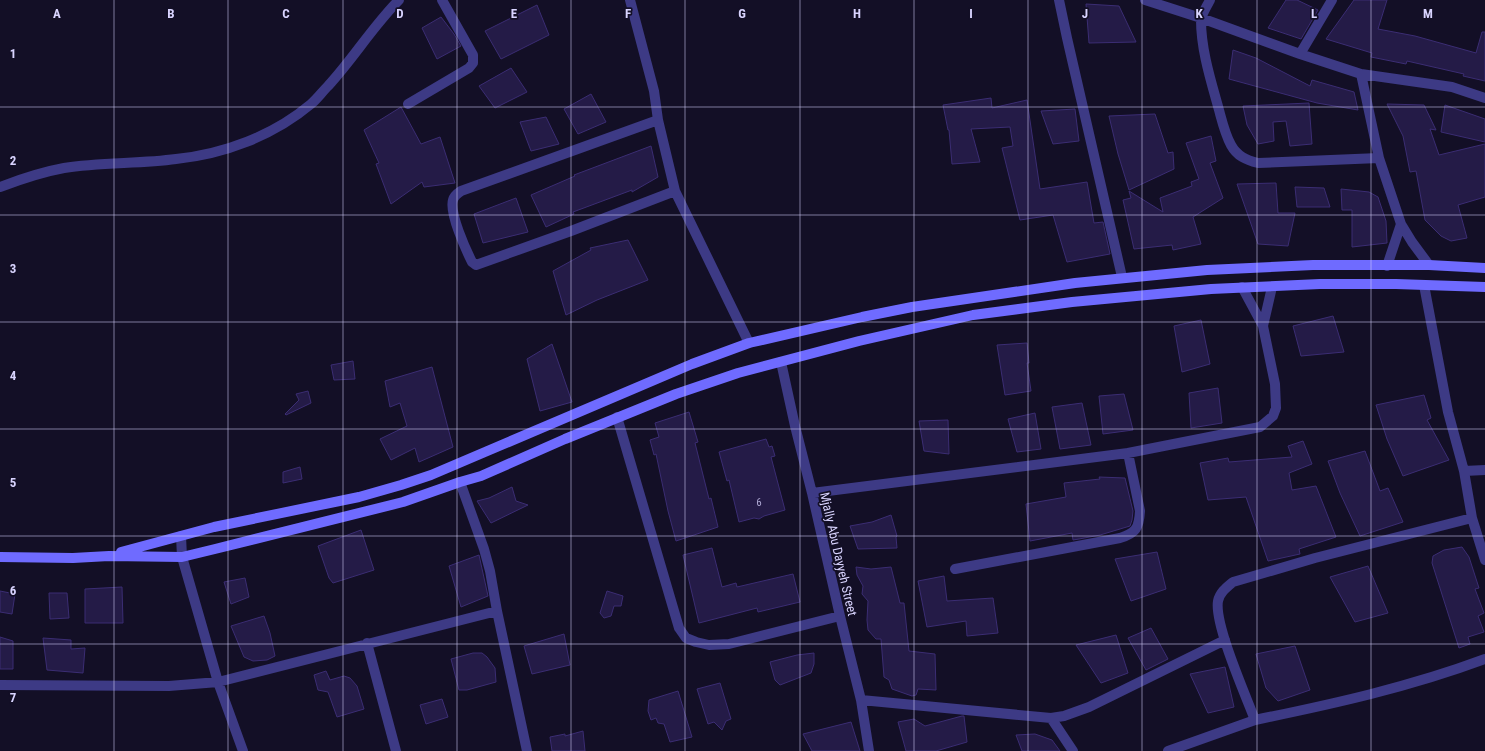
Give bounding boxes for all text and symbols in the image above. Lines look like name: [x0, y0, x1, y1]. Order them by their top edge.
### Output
text: A: [53, 6, 61, 21]
text: B: [167, 6, 175, 21]
text: C: [282, 6, 290, 21]
text: D: [396, 6, 404, 21]
text: E: [511, 6, 518, 21]
text: F: [625, 6, 631, 21]
text: G: [738, 6, 746, 21]
text: H: [853, 6, 861, 21]
text: I: [969, 6, 973, 21]
text: J: [1082, 6, 1088, 21]
text: K: [1195, 6, 1203, 21]
text: L: [1311, 6, 1317, 21]
text: M: [1423, 6, 1433, 21]
text: 1: [10, 46, 16, 61]
text: 2: [10, 153, 17, 168]
text: 3: [10, 261, 16, 276]
text: 4: [10, 368, 17, 383]
text: 5: [10, 475, 17, 490]
street label: Mjally Abu Dayyeh Street: [817, 491, 860, 618]
house number: 6: [756, 496, 762, 509]
text: 6: [10, 583, 17, 598]
text: 7: [10, 690, 17, 705]

